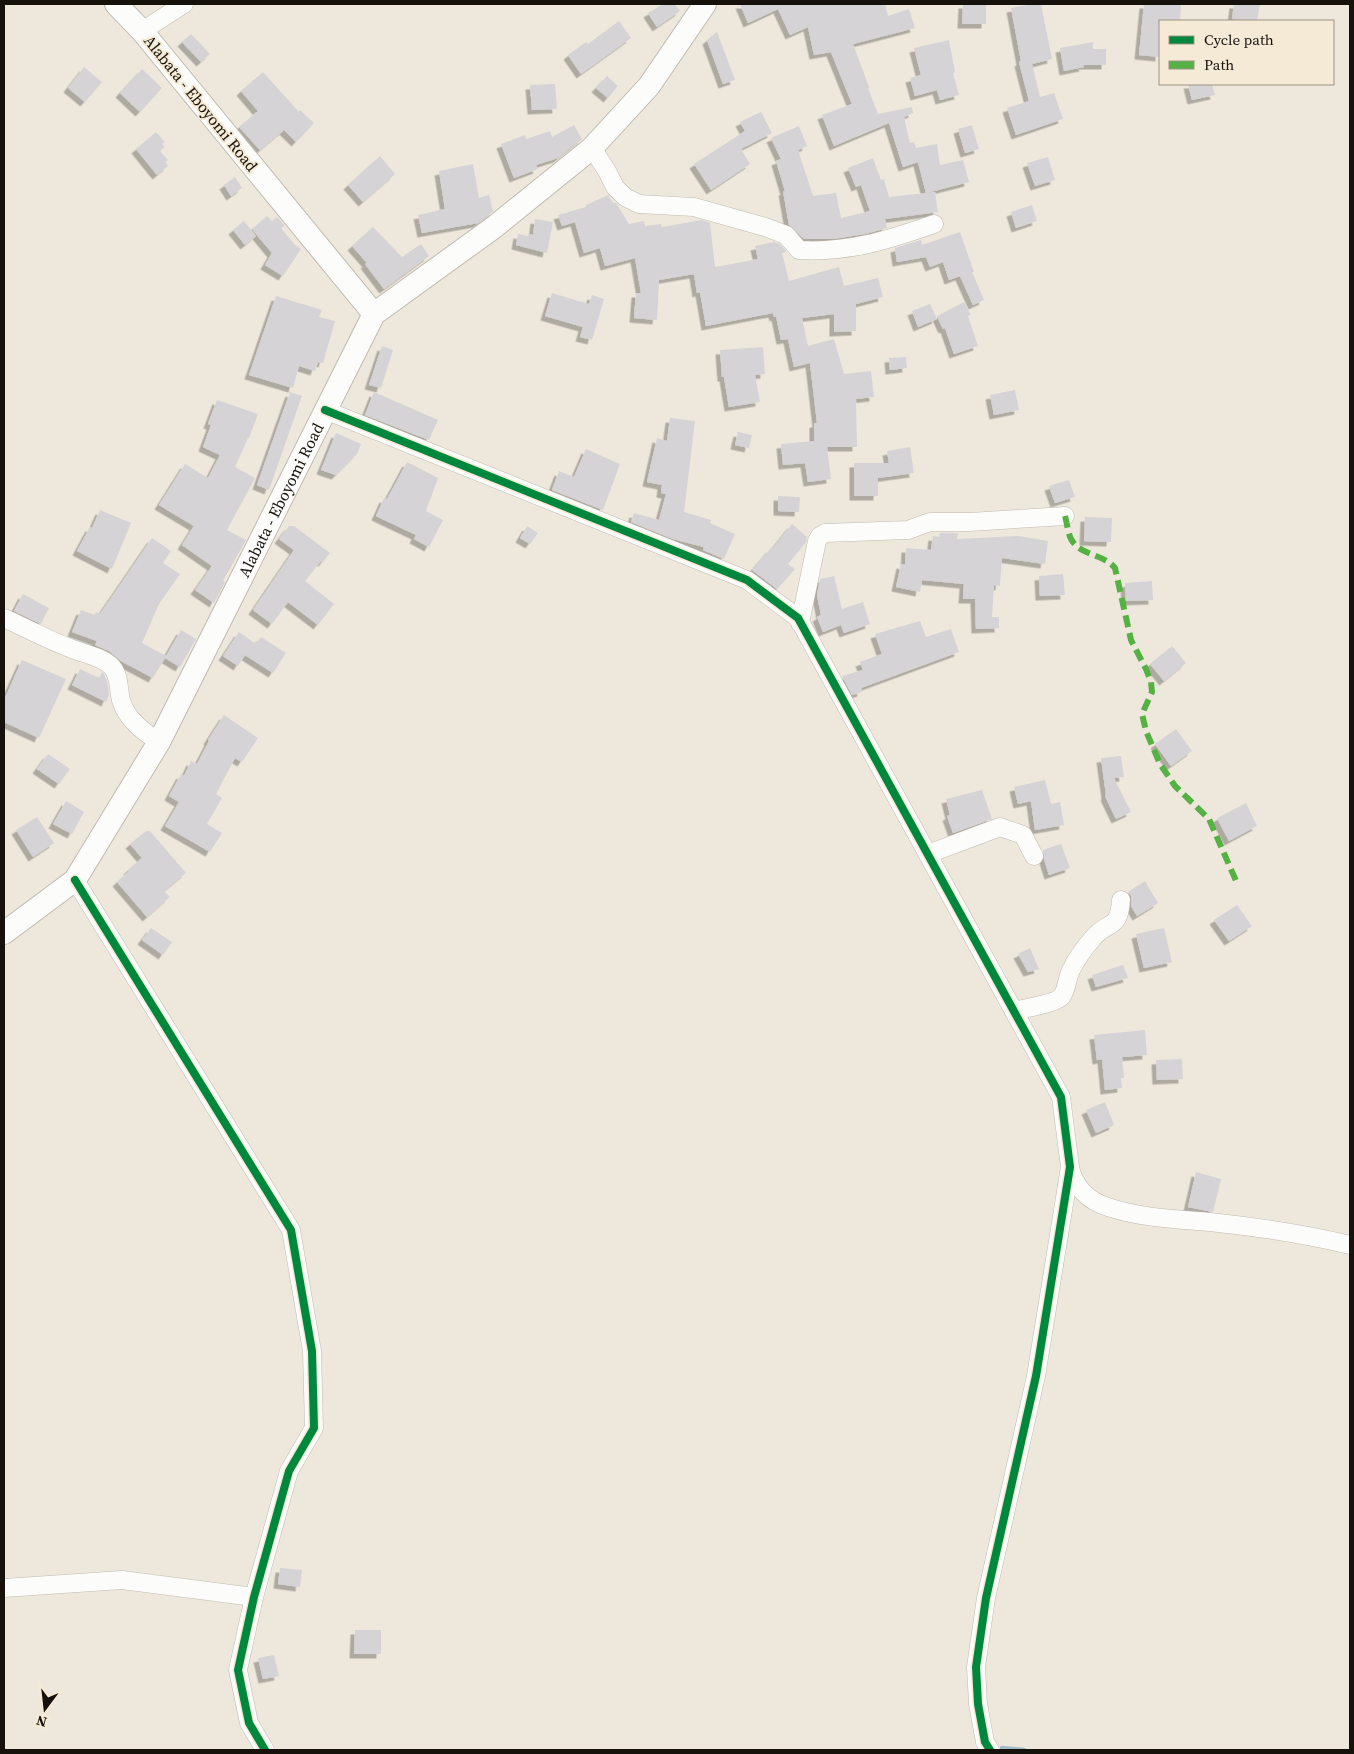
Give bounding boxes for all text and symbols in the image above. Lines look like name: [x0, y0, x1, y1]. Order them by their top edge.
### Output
legend: [1159, 20, 1334, 85]
text: Cycle path: [1204, 29, 1274, 50]
street label: Alabata - Eboyomi Road: [139, 30, 263, 176]
text: Path: [1204, 54, 1234, 75]
street label: Alabata - Eboyomi Road: [233, 419, 329, 581]
north arrow: [20, 1684, 70, 1734]
text: N: [34, 1711, 49, 1733]

